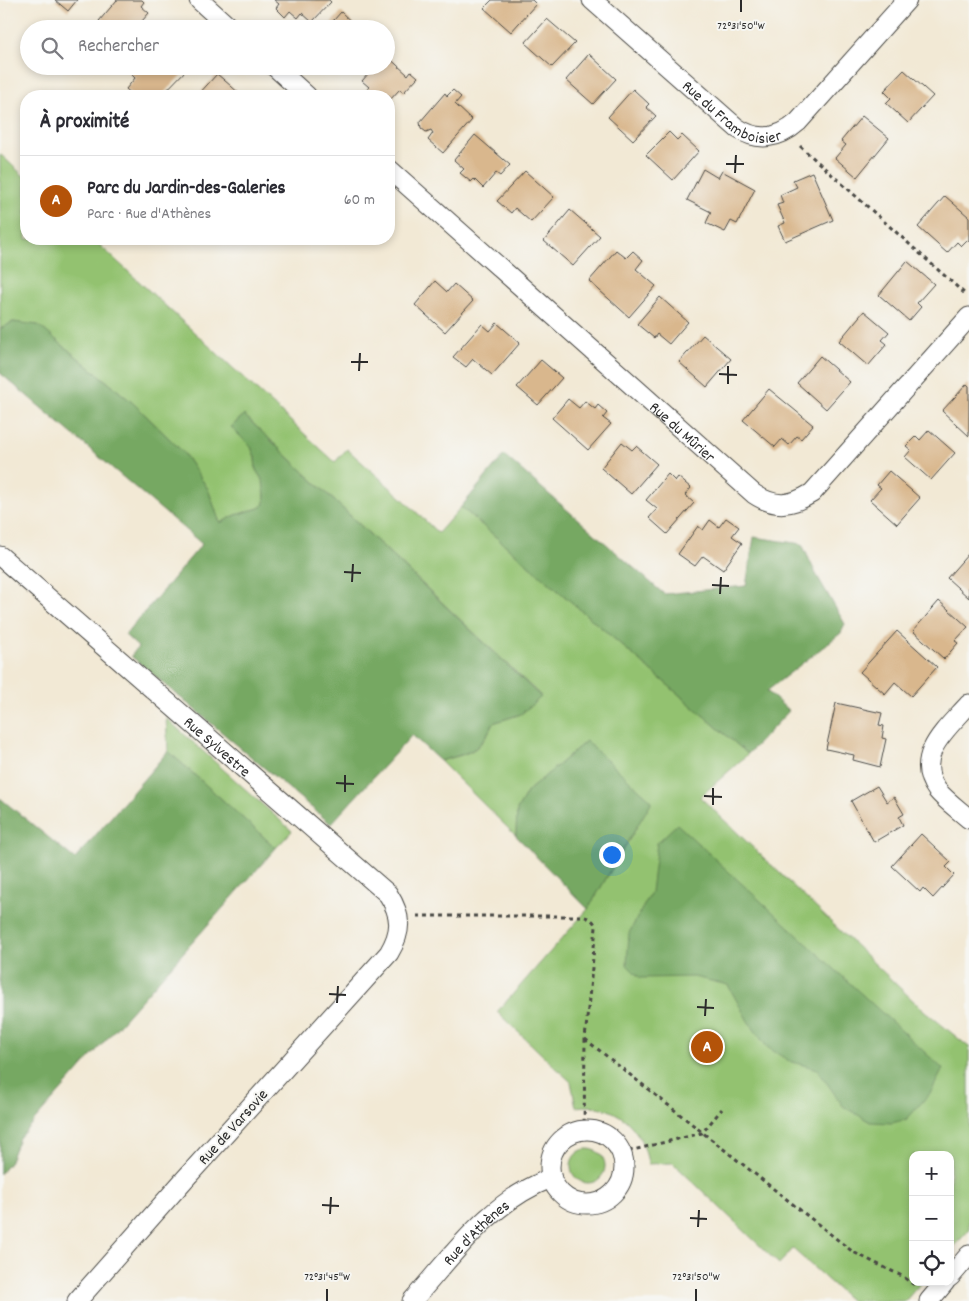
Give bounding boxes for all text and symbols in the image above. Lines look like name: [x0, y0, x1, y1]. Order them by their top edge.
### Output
text: 72°31'50"W: [717, 18, 765, 35]
search box: [20, 20, 395, 75]
icon: search: [38, 34, 66, 62]
text: Rechercher: [78, 34, 159, 61]
street label: Rue du Framboisier: [676, 76, 785, 151]
text: À proximité: [40, 108, 129, 138]
text: Parc du Jardin-des-Galeries: [87, 176, 286, 203]
text: A: [52, 189, 60, 212]
text: 60 m: [344, 189, 375, 212]
text: Parc · Rue d'Athènes: [87, 203, 211, 226]
street label: Rue du Mûrier: [643, 397, 720, 469]
street label: Rue Sylvestre: [178, 712, 255, 783]
your location: [599, 842, 625, 868]
pin: A: [691, 1028, 723, 1066]
street label: Rue de Varsovie: [193, 1085, 274, 1171]
map controls: [909, 1151, 954, 1286]
button: +: [909, 1151, 954, 1196]
street label: Rue d'Athènes: [438, 1195, 515, 1272]
button: −: [909, 1196, 954, 1241]
button: locate: [909, 1241, 954, 1286]
text: 72°31'45"W: [304, 1269, 350, 1286]
text: 72°31'50"W: [672, 1269, 720, 1286]

